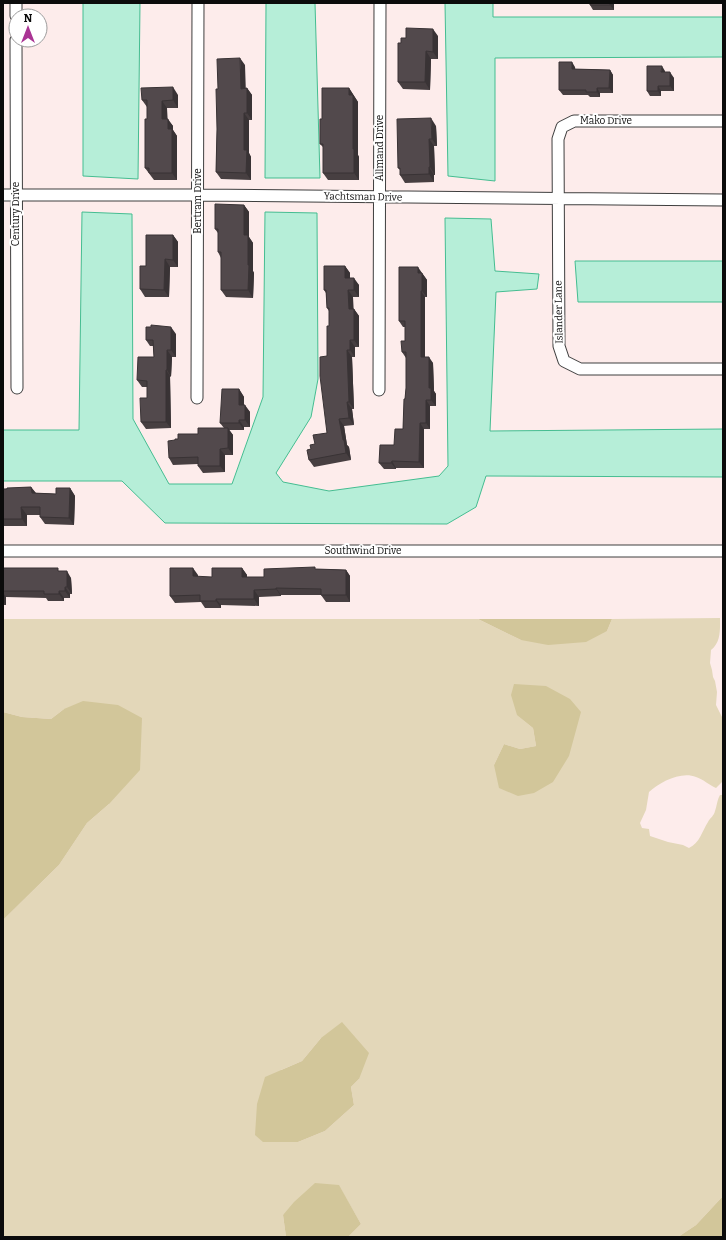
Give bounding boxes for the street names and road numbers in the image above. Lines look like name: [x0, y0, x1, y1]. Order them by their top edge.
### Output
street label: Allmand Drive: [374, 115, 386, 181]
street label: Mako Drive: [580, 115, 632, 127]
street label: Bertram Drive: [192, 168, 204, 234]
street label: Century Drive: [10, 182, 22, 246]
street label: Yachtsman Drive: [324, 190, 402, 204]
street label: Islander Lane: [552, 280, 566, 344]
street label: Southwind Drive: [324, 545, 402, 557]

